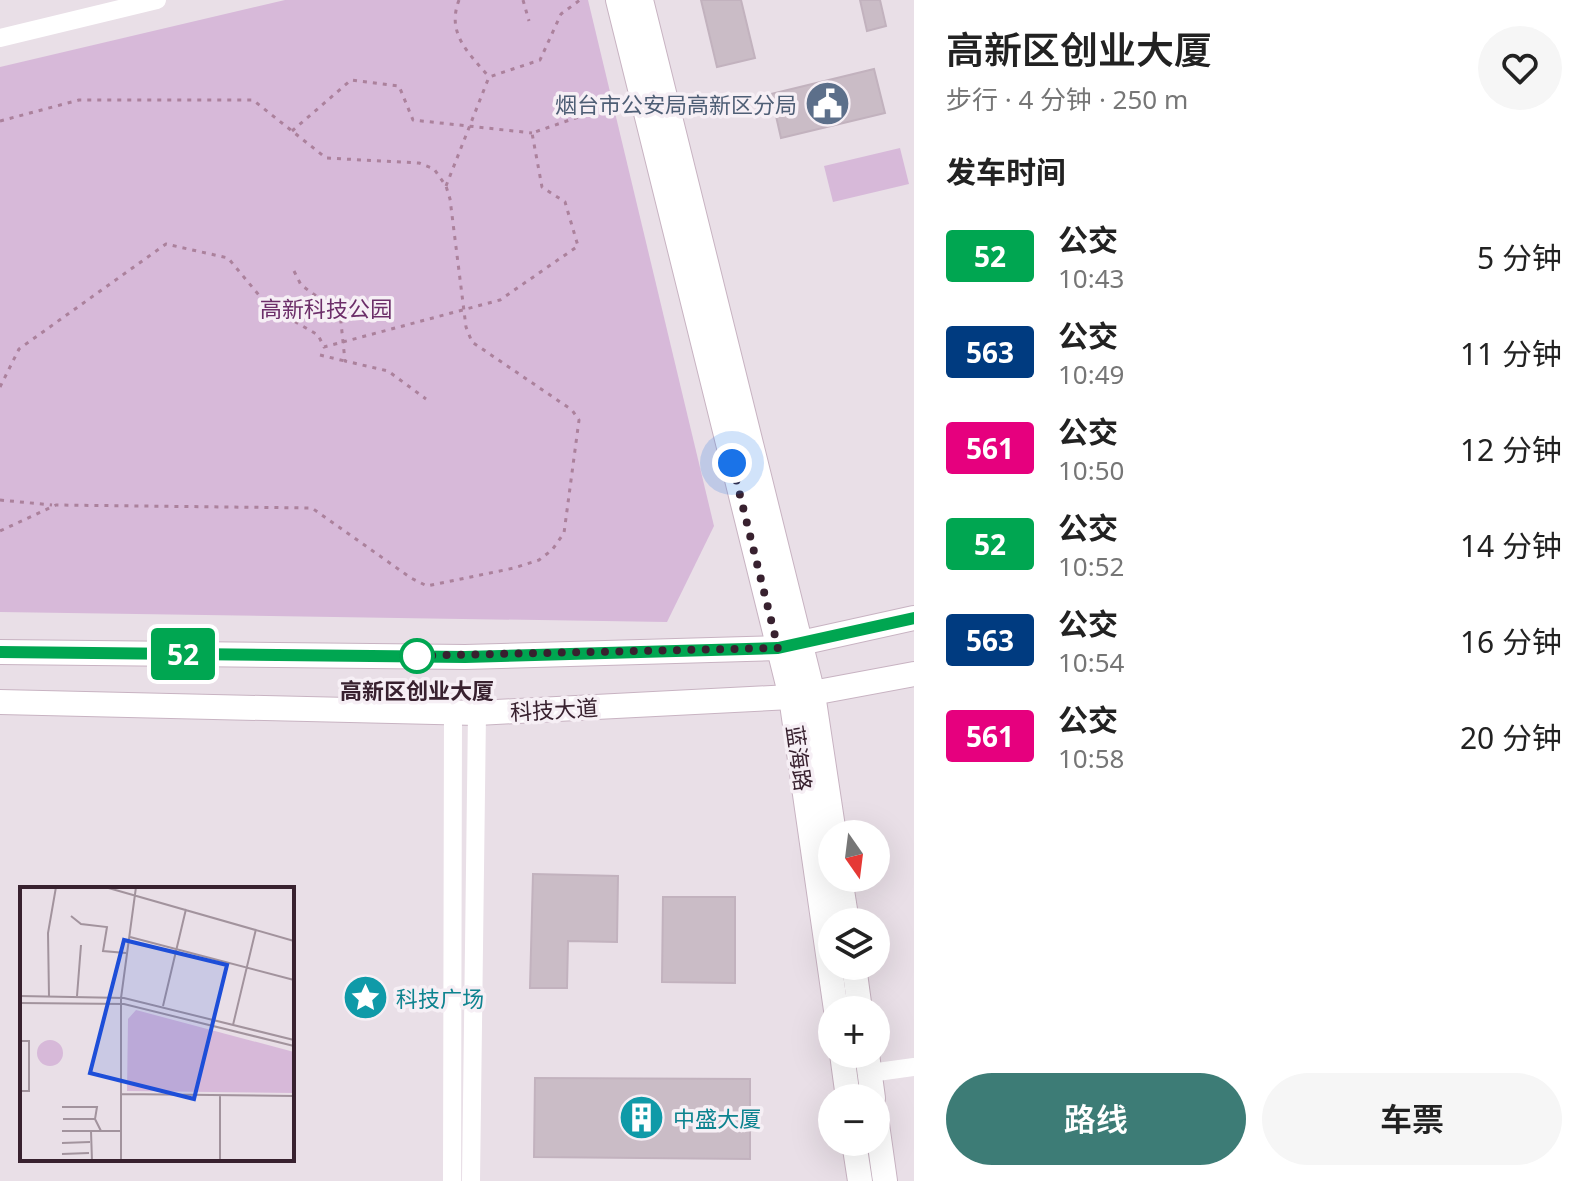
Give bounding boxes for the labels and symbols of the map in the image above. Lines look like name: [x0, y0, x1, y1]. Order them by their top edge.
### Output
public building icon: 烟台市公安局高新区分局: [804, 80, 852, 128]
place label: 烟台市公安局高新区分局: [555, 89, 797, 119]
park label: 高新科技公园: [260, 293, 392, 323]
your location: [712, 443, 752, 483]
line badge: 52: [147, 628, 219, 680]
marker: 高新区创业大厦: [400, 639, 434, 673]
place label: 高新区创业大厦: [340, 675, 494, 705]
street label: 科技大道: [509, 692, 599, 726]
street label: 蓝海路: [781, 723, 819, 793]
north arrow: [818, 820, 890, 892]
inset map: [20, 887, 294, 1161]
place icon: 科技广场: [341, 974, 389, 1022]
place label: 科技广场: [396, 983, 484, 1013]
building icon: 中盛大厦: [618, 1094, 666, 1142]
place label: 中盛大厦: [673, 1103, 761, 1133]

